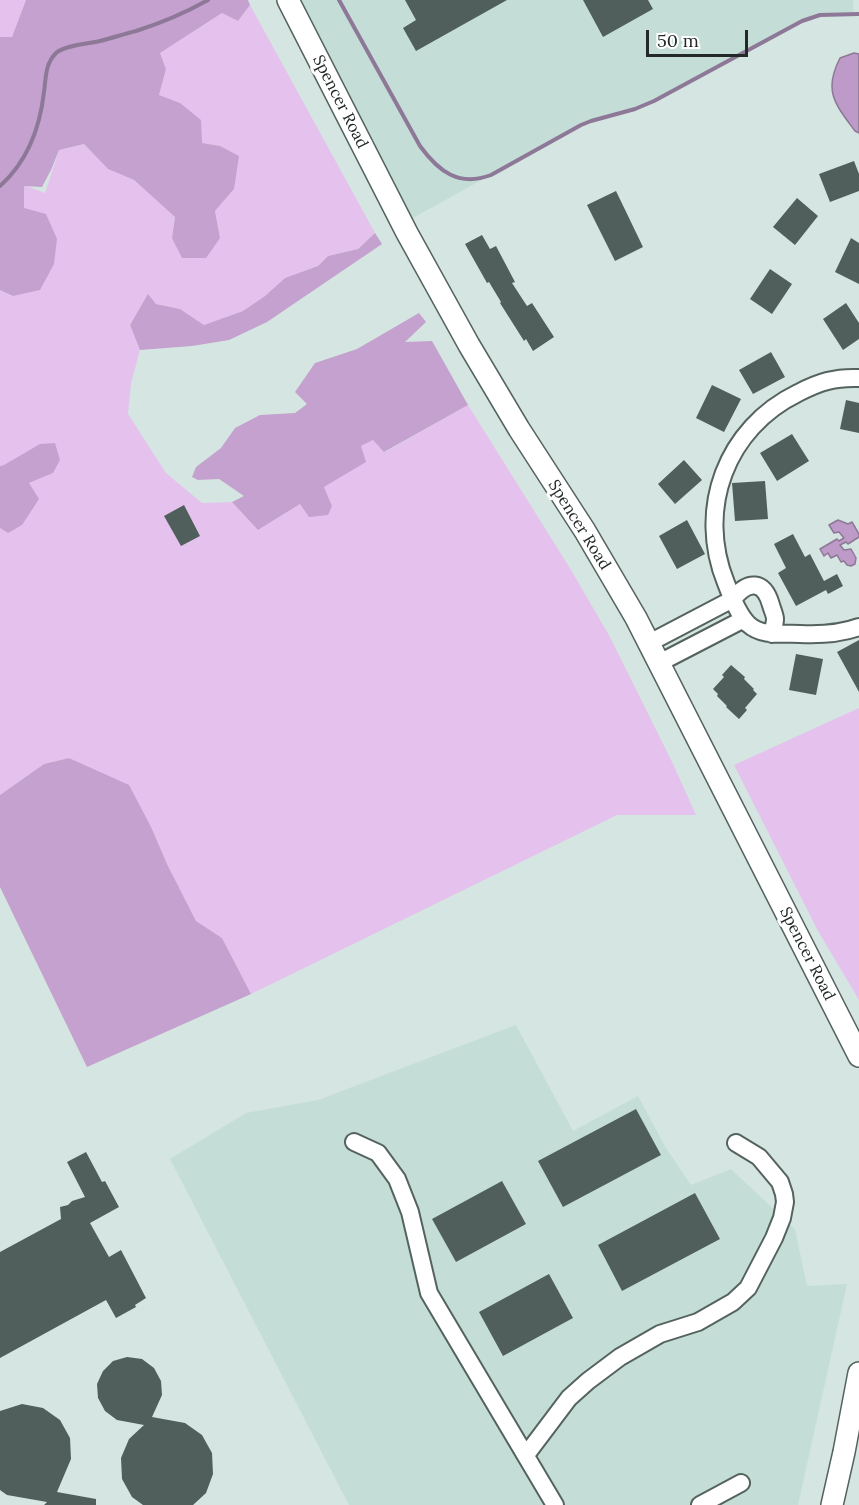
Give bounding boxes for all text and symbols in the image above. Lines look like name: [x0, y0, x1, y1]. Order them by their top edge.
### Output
scale bar: [649, 18, 751, 56]
text: 50 m: [657, 29, 699, 52]
street label: Spencer Road: [308, 52, 372, 152]
street label: Spencer Road: [544, 477, 614, 573]
street label: Spencer Road: [775, 904, 839, 1004]

